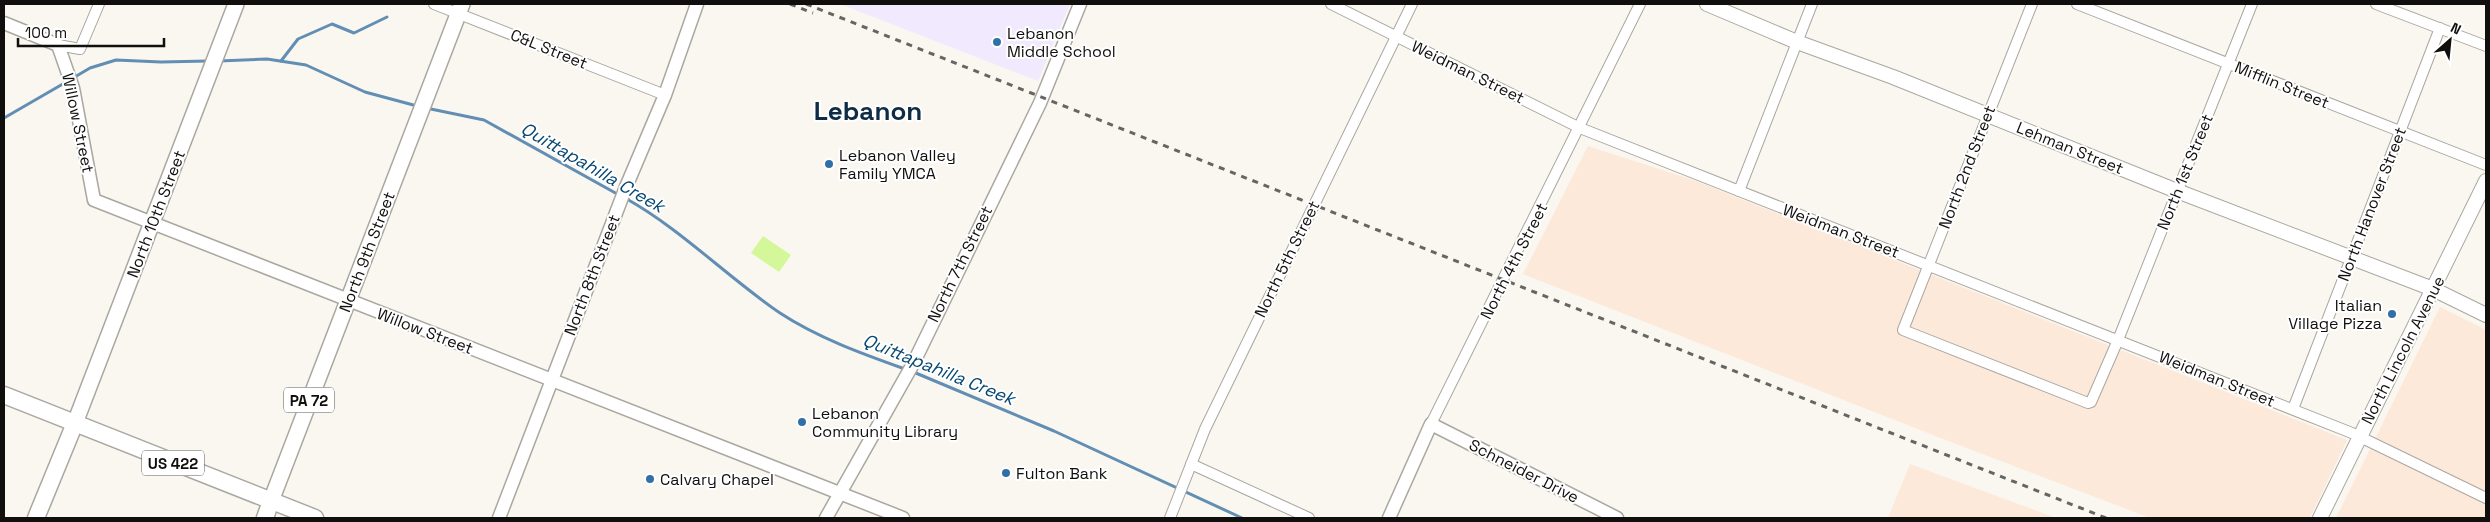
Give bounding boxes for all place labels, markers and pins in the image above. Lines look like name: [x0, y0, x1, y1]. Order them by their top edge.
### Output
place label: Lebanon Middle School: [1007, 23, 1116, 62]
marker: Lebanon Middle School: [991, 36, 1003, 48]
place label: Lebanon Valley Family YMCA: [839, 145, 956, 184]
marker: Lebanon Valley Family YMCA: [823, 158, 835, 170]
place label: Italian Village Pizza: [2288, 295, 2382, 334]
marker: Italian Village Pizza: [2386, 308, 2398, 320]
place label: Lebanon Community Library: [812, 403, 958, 442]
marker: Lebanon Community Library: [796, 416, 808, 428]
place label: Fulton Bank: [1016, 463, 1108, 484]
marker: Fulton Bank: [1000, 467, 1012, 479]
place label: Calvary Chapel: [660, 469, 774, 490]
marker: Calvary Chapel: [644, 473, 656, 485]

